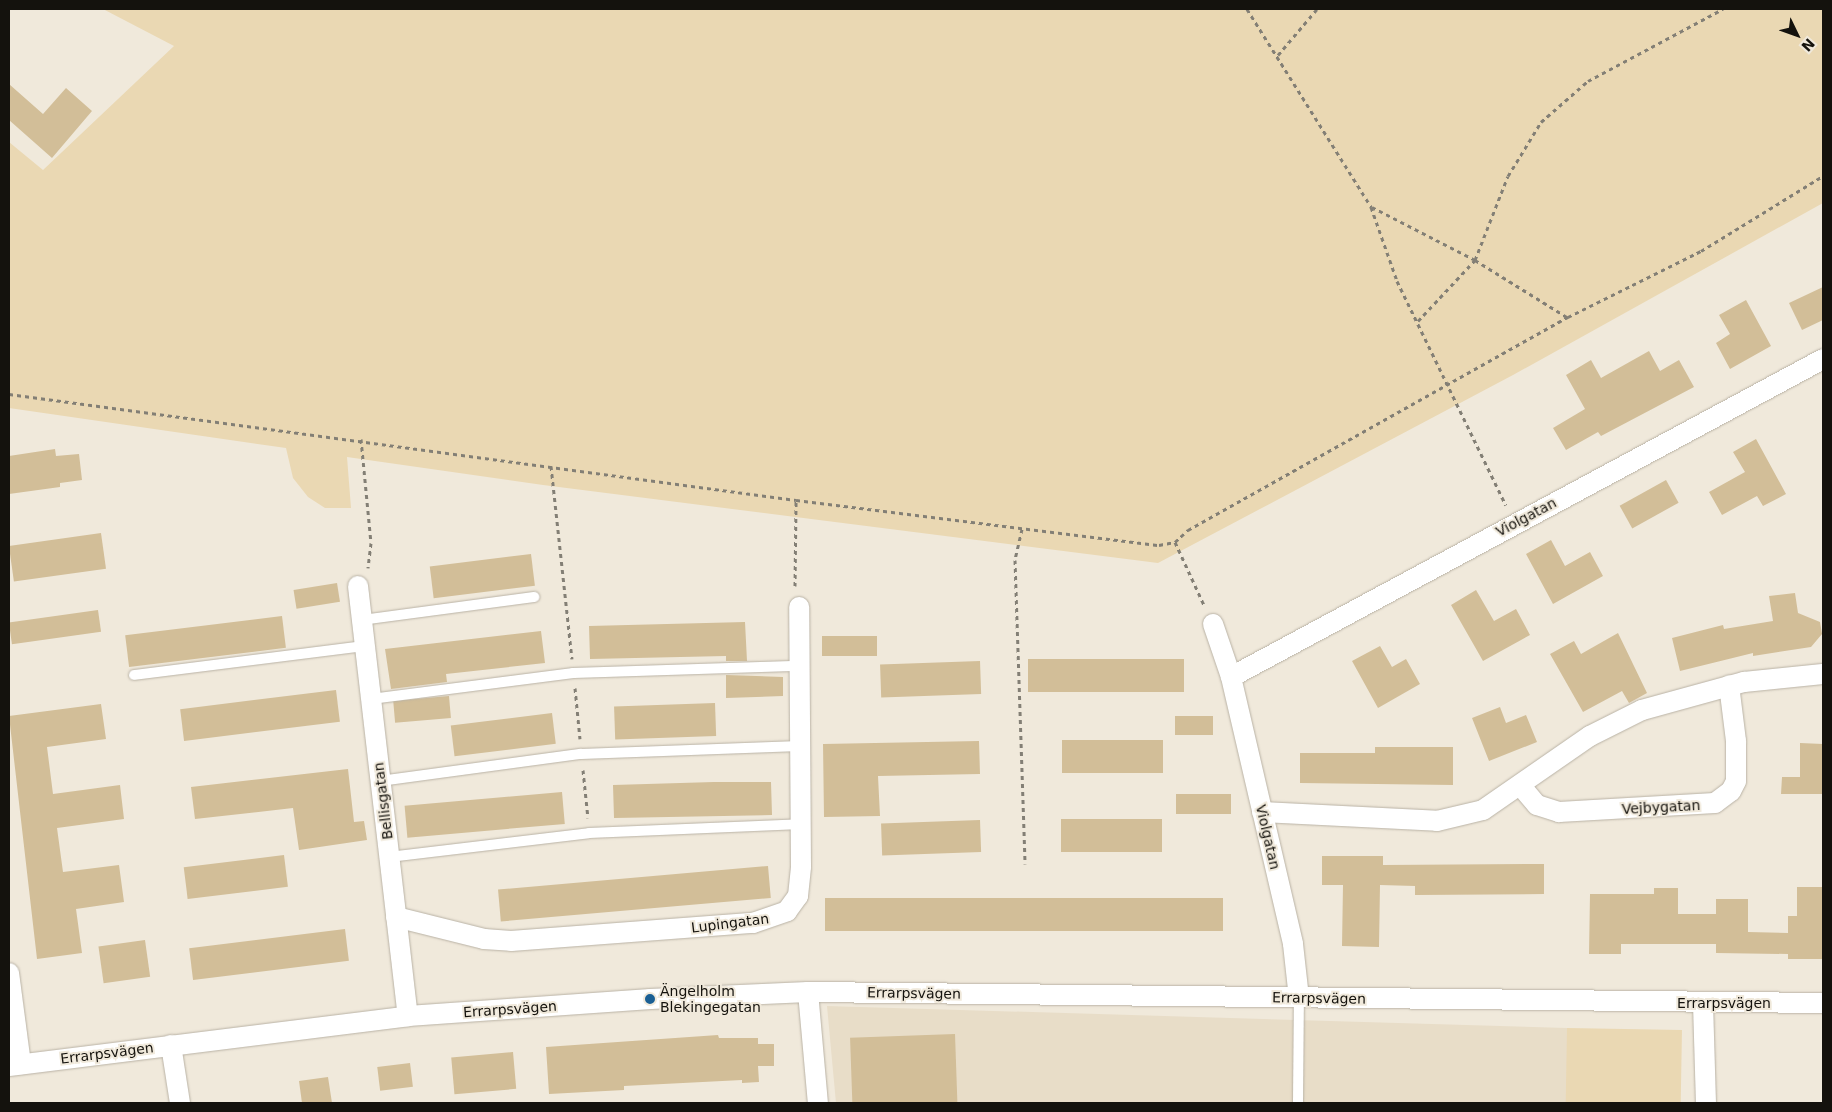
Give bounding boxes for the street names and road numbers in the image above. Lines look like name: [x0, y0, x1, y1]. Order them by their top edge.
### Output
street label: Violgatan: [1493, 494, 1559, 540]
street label: Bellisgatan: [370, 761, 396, 841]
street label: Vejbygatan: [1621, 797, 1701, 817]
street label: Violgatan: [1252, 803, 1284, 871]
street label: Lupingatan: [690, 910, 770, 936]
street label: Errarpsvägen: [867, 984, 961, 1002]
street label: Errarpsvägen: [1272, 989, 1366, 1007]
street label: Errarpsvägen: [1677, 995, 1771, 1011]
street label: Errarpsvägen: [463, 997, 557, 1021]
street label: Errarpsvägen: [59, 1039, 155, 1067]

